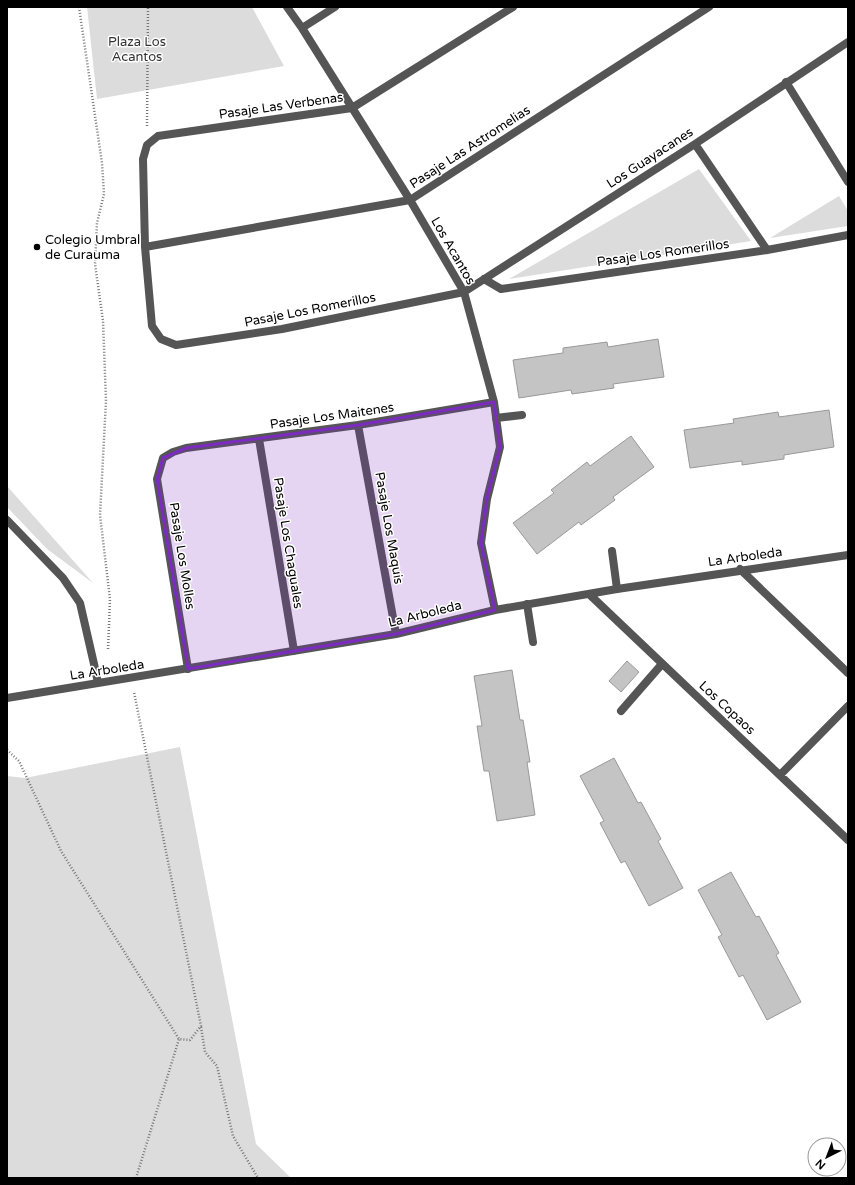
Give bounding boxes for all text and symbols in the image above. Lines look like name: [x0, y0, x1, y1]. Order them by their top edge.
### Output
park label: Plaza Los Acantos: [108, 34, 166, 65]
street label: Pasaje Las Verbenas: [218, 89, 344, 123]
street label: Pasaje Las Astromelias: [407, 102, 533, 192]
street label: Los Guayacanes: [604, 124, 696, 192]
street label: Los Acantos: [427, 214, 479, 288]
place label: Colegio Umbral de Curauma: [45, 232, 140, 263]
street label: Pasaje Los Romerillos: [596, 236, 730, 270]
marker: Colegio Umbral de Curauma: [32, 242, 42, 252]
street label: Pasaje Los Romerillos: [243, 289, 377, 331]
street label: Pasaje Los Maitenes: [269, 399, 395, 433]
street label: Pasaje Los Maquis: [371, 471, 407, 585]
street label: Pasaje Los Chaguales: [270, 476, 306, 610]
street label: Pasaje Los Molles: [166, 501, 198, 611]
street label: La Arboleda: [707, 544, 783, 570]
street label: La Arboleda: [387, 597, 463, 631]
street label: La Arboleda: [69, 656, 145, 684]
street label: Los Copaos: [695, 678, 759, 738]
north arrow: [807, 1137, 847, 1177]
text: N: [813, 1156, 828, 1172]

